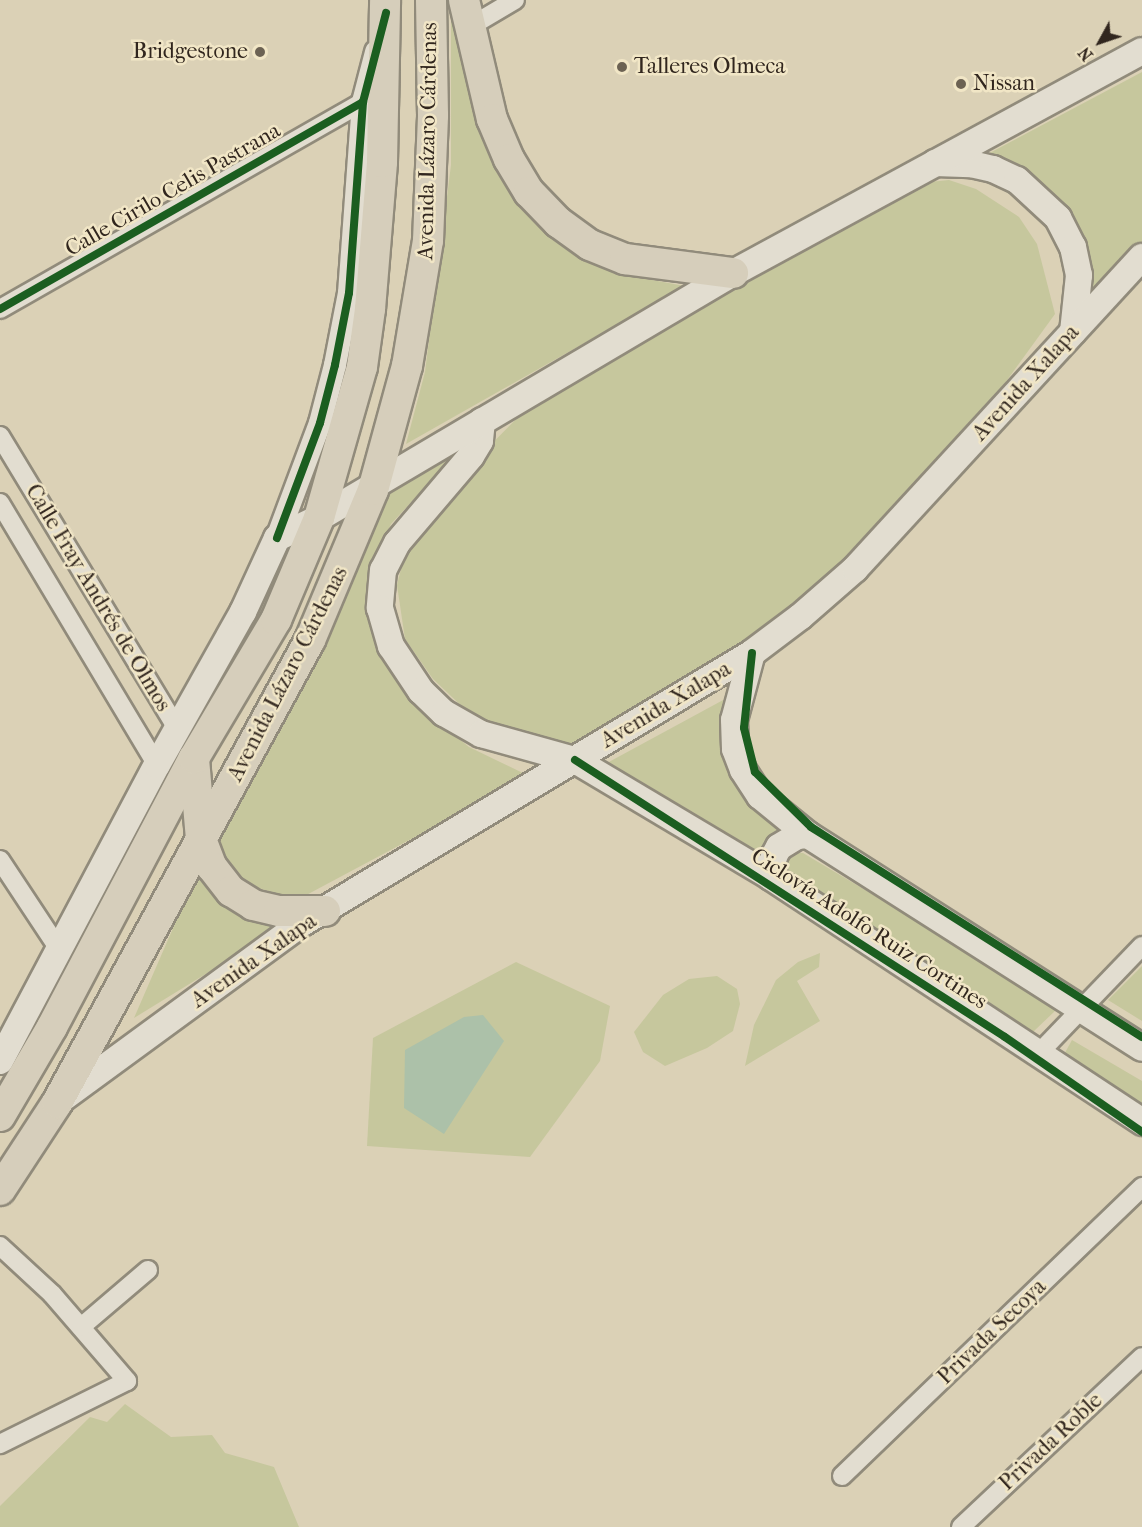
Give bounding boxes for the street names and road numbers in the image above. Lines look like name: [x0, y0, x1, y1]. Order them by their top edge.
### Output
street label: Avenida Lázaro Cárdenas: [413, 22, 443, 260]
street label: Calle Cirilo Celis Pastrana: [61, 118, 285, 262]
street label: Avenida Xalapa: [967, 320, 1085, 446]
street label: Calle Fray Andrés de Olmos: [20, 480, 176, 716]
street label: Avenida Lázaro Cárdenas: [222, 562, 354, 786]
street label: Avenida Xalapa: [596, 656, 736, 754]
street label: Ciclovía Adolfo Ruiz Cortines: [746, 843, 992, 1015]
street label: Avenida Xalapa: [186, 908, 322, 1014]
street label: Privada Secoya: [932, 1274, 1052, 1390]
street label: Privada Roble: [994, 1388, 1108, 1496]

